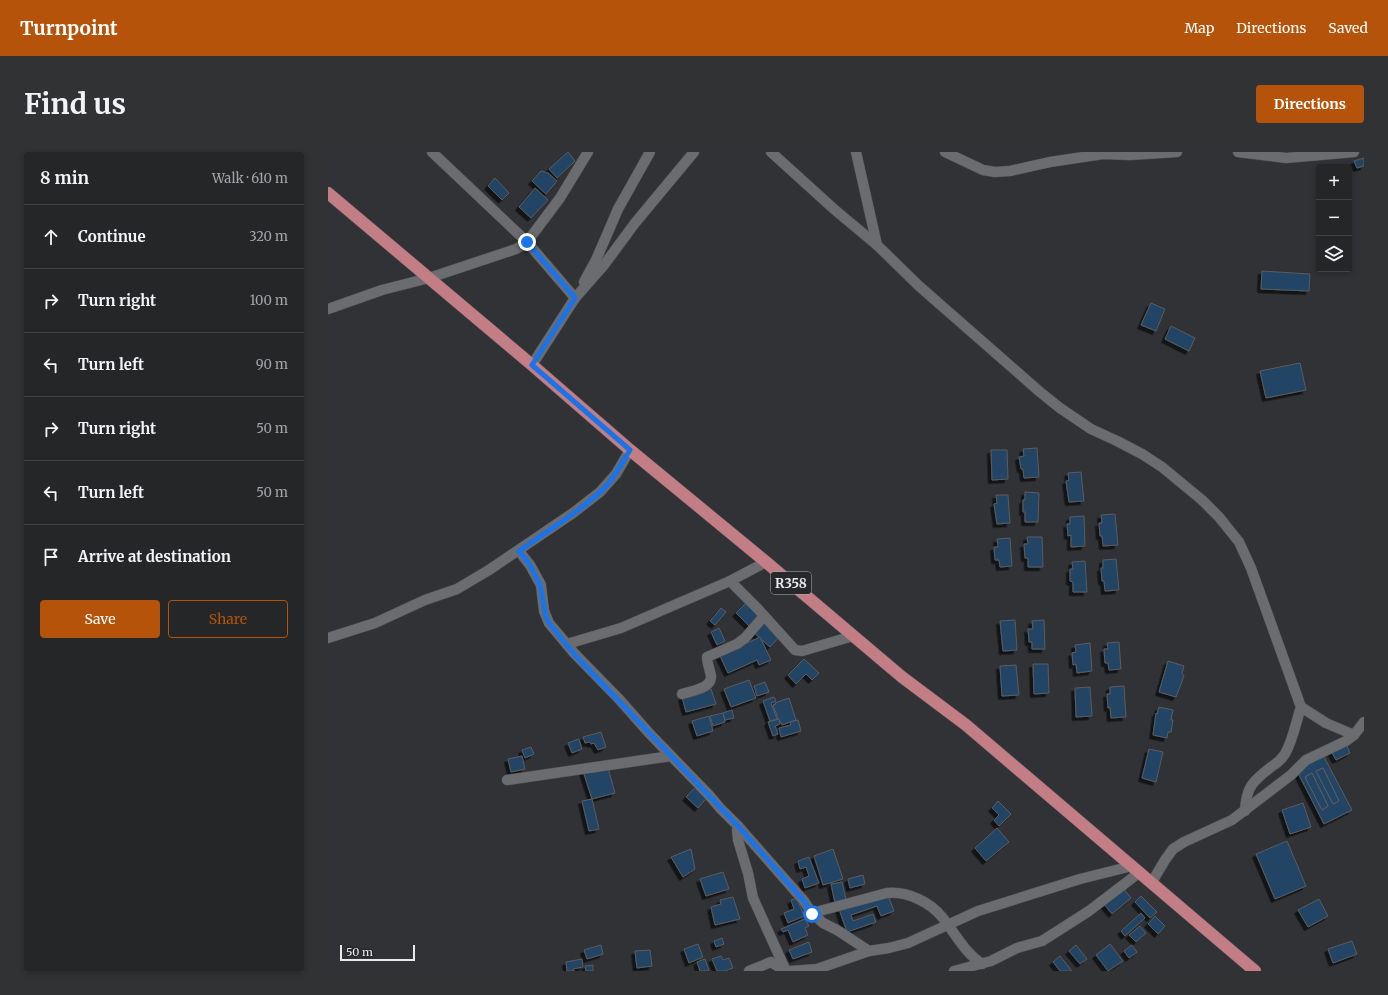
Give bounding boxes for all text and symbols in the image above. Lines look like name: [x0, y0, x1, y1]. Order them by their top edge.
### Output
text: Turnpoint: [20, 16, 118, 40]
text: Map: [1184, 19, 1214, 37]
text: Directions: [1236, 19, 1306, 37]
text: Saved: [1328, 19, 1368, 37]
button: Directions: [1256, 85, 1364, 123]
text: Find us: [24, 86, 126, 122]
map controls: [1316, 164, 1352, 272]
button: +: [1316, 164, 1352, 200]
text: 8 min: [40, 167, 89, 189]
text: Walk · 610 m: [212, 170, 288, 187]
button: −: [1316, 200, 1352, 236]
icon: ahead: [40, 226, 62, 248]
text: Continue: [78, 227, 146, 246]
text: 320 m: [249, 228, 288, 245]
route end: [518, 233, 536, 251]
button: layers: [1316, 236, 1352, 272]
icon: right: [40, 290, 62, 312]
text: Turn right: [78, 291, 156, 310]
text: 100 m: [250, 292, 288, 309]
icon: left: [40, 354, 62, 376]
text: Turn left: [78, 355, 144, 374]
text: 90 m: [256, 356, 288, 373]
icon: right: [40, 418, 62, 440]
text: Turn right: [78, 419, 156, 438]
text: 50 m: [256, 420, 288, 437]
icon: left: [40, 482, 62, 504]
text: Turn left: [78, 483, 144, 502]
text: 50 m: [256, 484, 288, 501]
icon: arrive: [40, 546, 62, 568]
text: Arrive at destination: [78, 547, 231, 566]
road number: R358: [771, 572, 811, 594]
button: Save: [40, 600, 160, 638]
button: Share: [168, 600, 288, 638]
route start: [803, 905, 821, 923]
scale bar: [340, 943, 415, 962]
text: 50 m: [346, 945, 373, 959]

